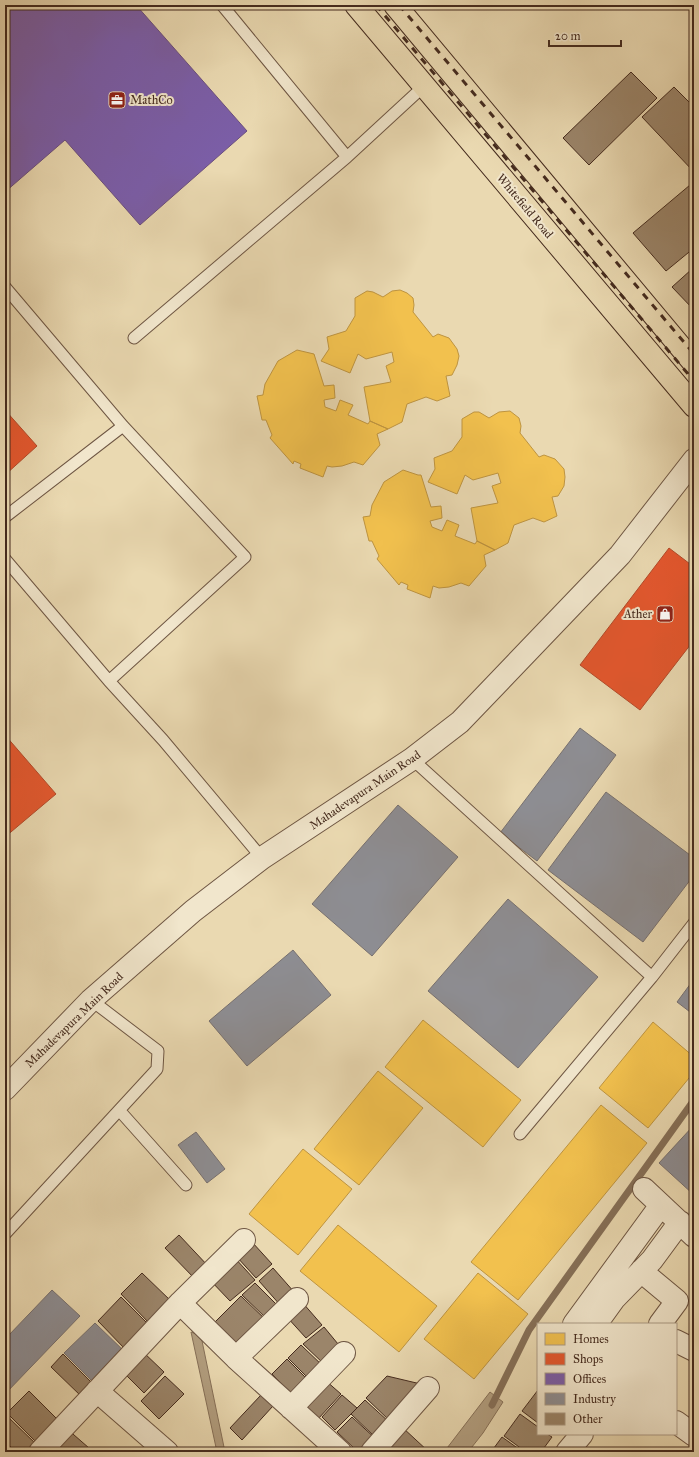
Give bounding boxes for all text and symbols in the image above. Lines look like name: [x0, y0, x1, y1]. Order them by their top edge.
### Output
scale bar: [549, 22, 621, 48]
text: 20 m: [555, 29, 581, 43]
office icon: MathCo: [107, 90, 127, 110]
place label: MathCo: [130, 93, 173, 107]
street label: Whitefield Road: [494, 171, 556, 241]
shop icon: Ather: [655, 604, 675, 624]
place label: Ather: [623, 607, 652, 621]
street label: Mahadevapura Main Road: [307, 748, 423, 832]
street label: Mahadevapura Main Road: [22, 970, 126, 1070]
legend: [537, 1323, 677, 1435]
text: Homes: [573, 1332, 609, 1346]
text: Shops: [573, 1352, 603, 1366]
text: Offices: [573, 1372, 606, 1386]
text: Industry: [573, 1392, 616, 1406]
text: Other: [573, 1412, 603, 1426]

